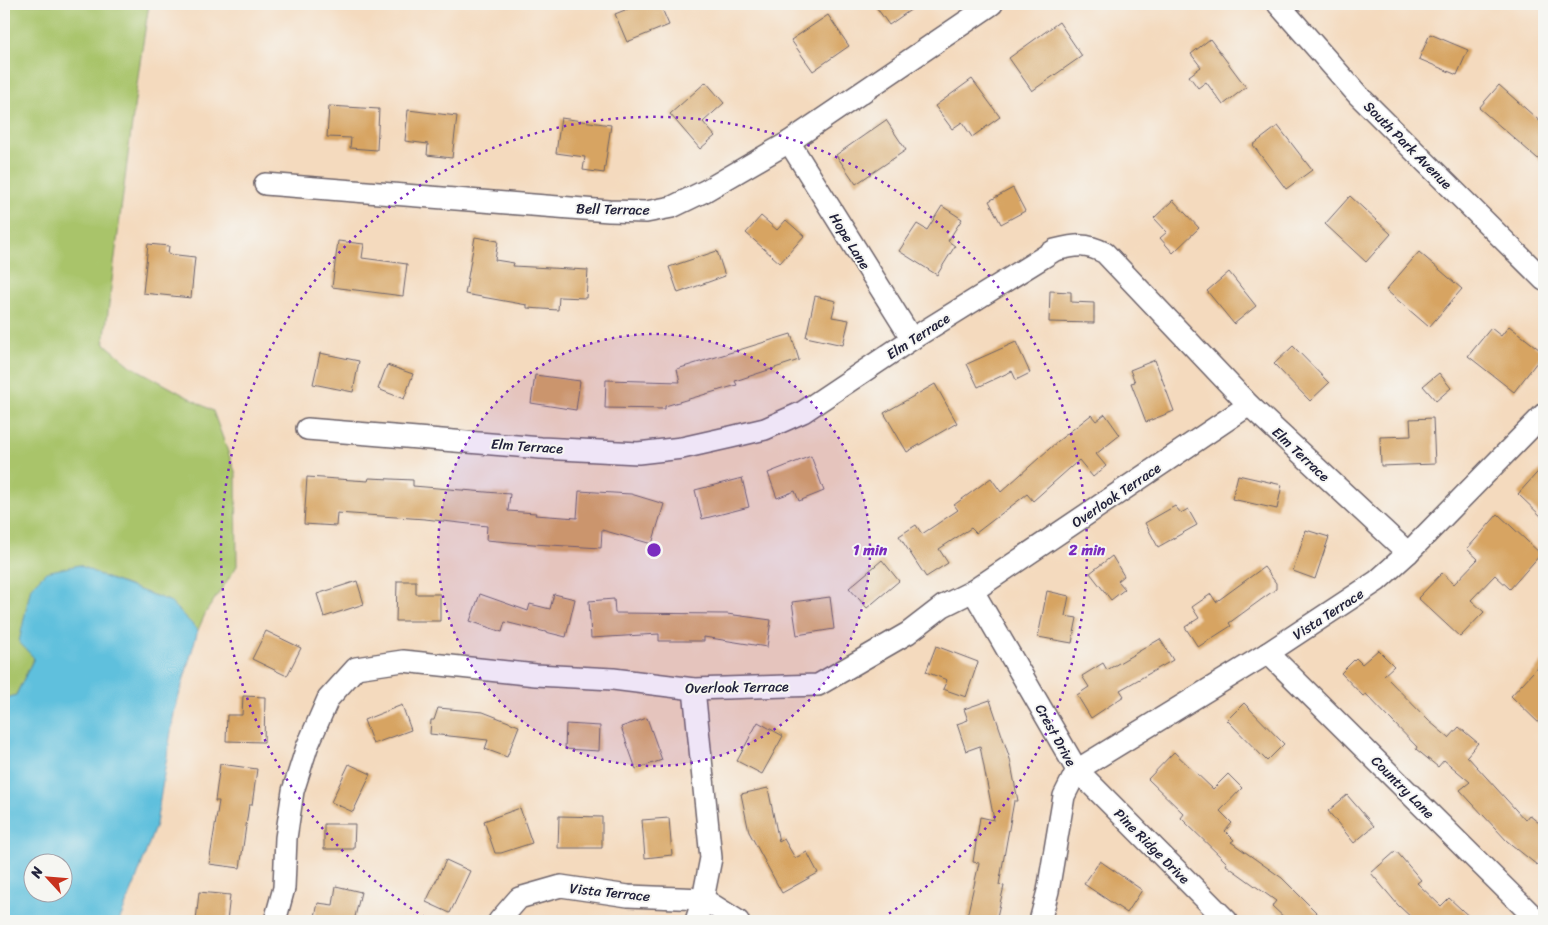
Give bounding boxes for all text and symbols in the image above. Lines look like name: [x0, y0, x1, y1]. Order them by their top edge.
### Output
street label: South Park Avenue: [1357, 95, 1458, 196]
street label: Bell Terrace: [576, 196, 650, 223]
street label: Hope Lane: [822, 208, 877, 275]
street label: Elm Terrace: [881, 306, 956, 367]
street label: Elm Terrace: [1266, 421, 1336, 488]
street label: Elm Terrace: [490, 432, 564, 462]
street label: Overlook Terrace: [1066, 456, 1166, 535]
text: 1 min: [853, 537, 888, 563]
text: 2 min: [1068, 537, 1106, 563]
centre of rings: [645, 541, 663, 559]
street label: Vista Terrace: [1287, 582, 1369, 647]
street label: Overlook Terrace: [685, 674, 789, 701]
street label: Crest Drive: [1028, 699, 1083, 772]
street label: Country Lane: [1365, 750, 1440, 825]
street label: Pine Ridge Drive: [1108, 802, 1196, 891]
north arrow: [22, 852, 72, 902]
text: N: [23, 862, 50, 883]
street label: Vista Terrace: [568, 876, 652, 909]

